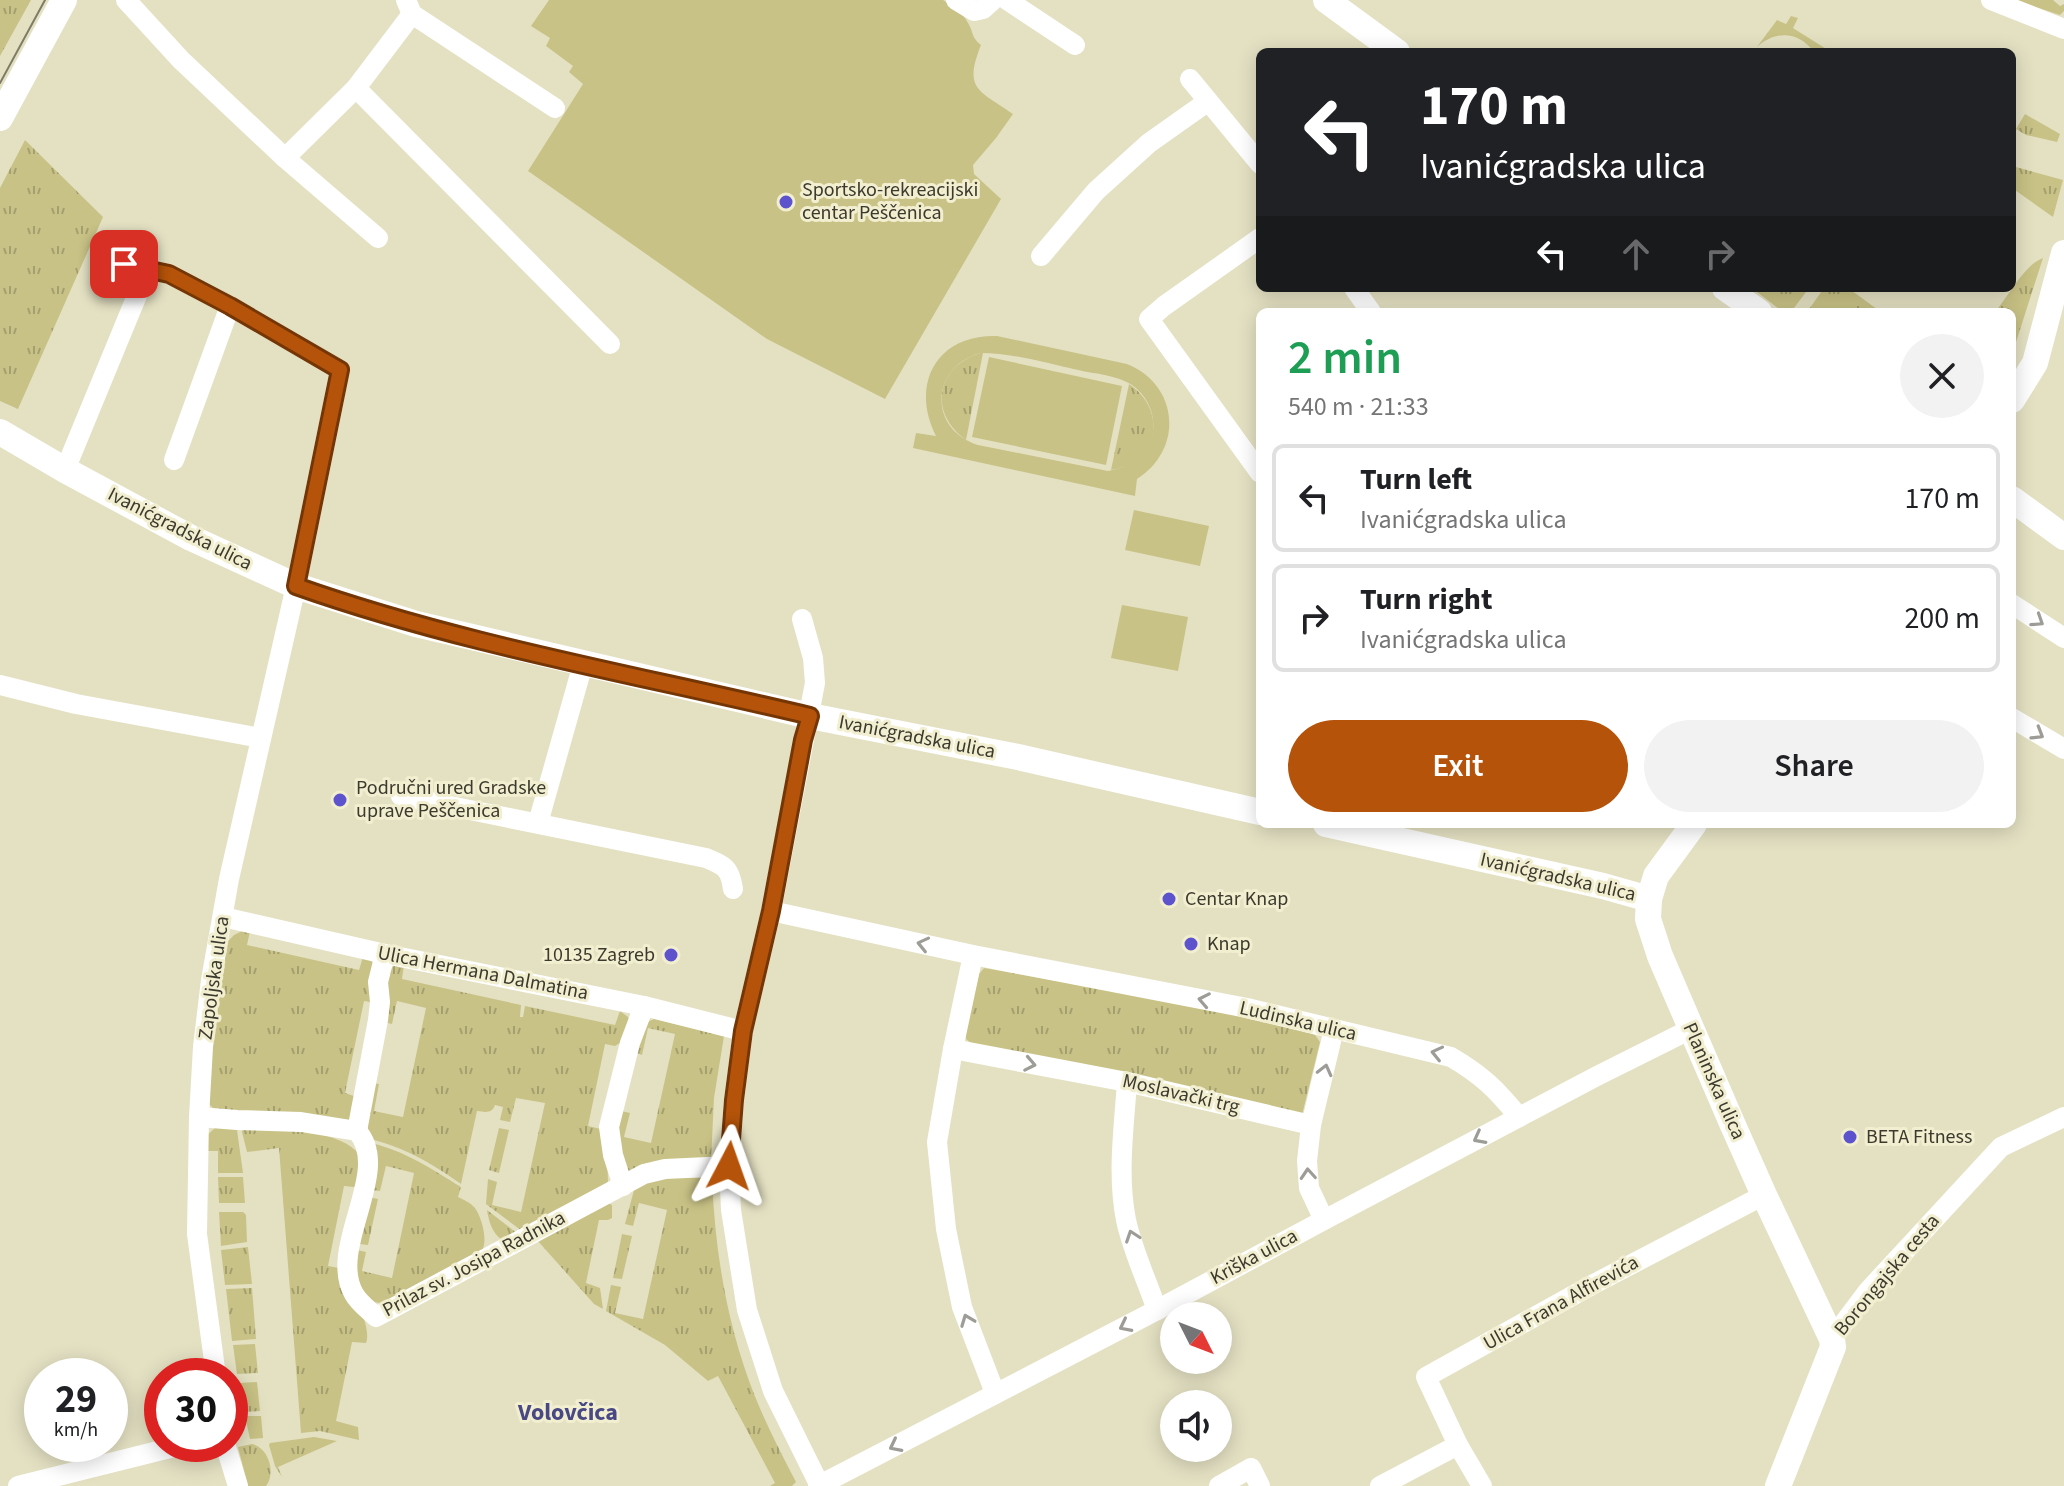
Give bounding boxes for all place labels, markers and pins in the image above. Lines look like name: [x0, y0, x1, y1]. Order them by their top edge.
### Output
place label: Sportsko-rekreacijski centar Peščenica: [802, 176, 978, 227]
marker: Sportsko-rekreacijski centar Peščenica: [777, 193, 795, 211]
pin: [90, 230, 158, 298]
place label: Područni ured Gradske uprave Peščenica: [356, 774, 546, 825]
marker: Područni ured Gradske uprave Peščenica: [331, 791, 349, 809]
place label: Centar Knap: [1185, 885, 1288, 913]
marker: Centar Knap: [1160, 890, 1178, 908]
place label: Knap: [1207, 930, 1251, 958]
marker: Knap: [1182, 935, 1200, 953]
place label: 10135 Zagreb: [543, 941, 655, 969]
marker: 10135 Zagreb: [662, 946, 680, 964]
place label: BETA Fitness: [1866, 1123, 1972, 1151]
marker: BETA Fitness: [1841, 1128, 1859, 1146]

